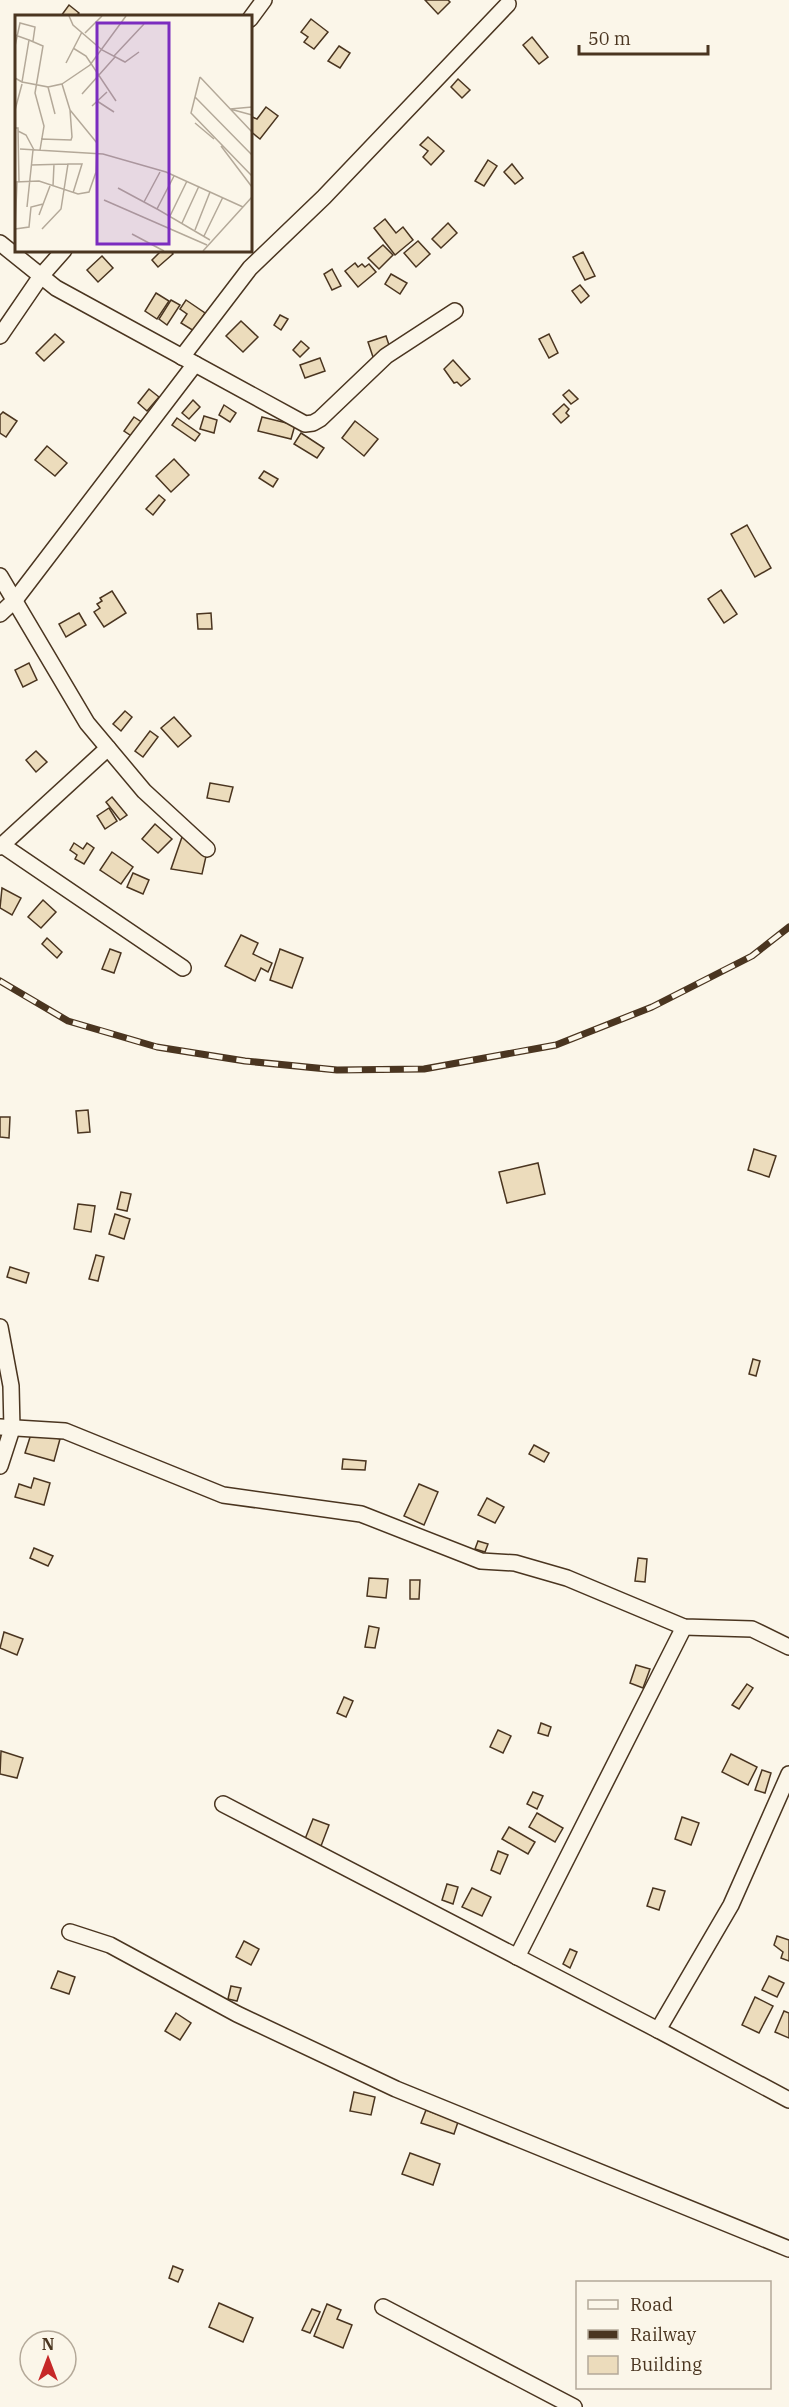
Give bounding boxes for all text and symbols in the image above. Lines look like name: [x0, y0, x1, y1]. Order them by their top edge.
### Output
inset map: [15, 15, 252, 252]
scale bar: [579, 18, 708, 56]
text: 50 m: [588, 27, 631, 50]
legend: [576, 2281, 771, 2389]
text: Road: [630, 2293, 673, 2316]
text: Railway: [630, 2323, 696, 2346]
north arrow: [18, 2329, 78, 2389]
text: N: [42, 2334, 54, 2354]
text: Building: [630, 2353, 702, 2376]

